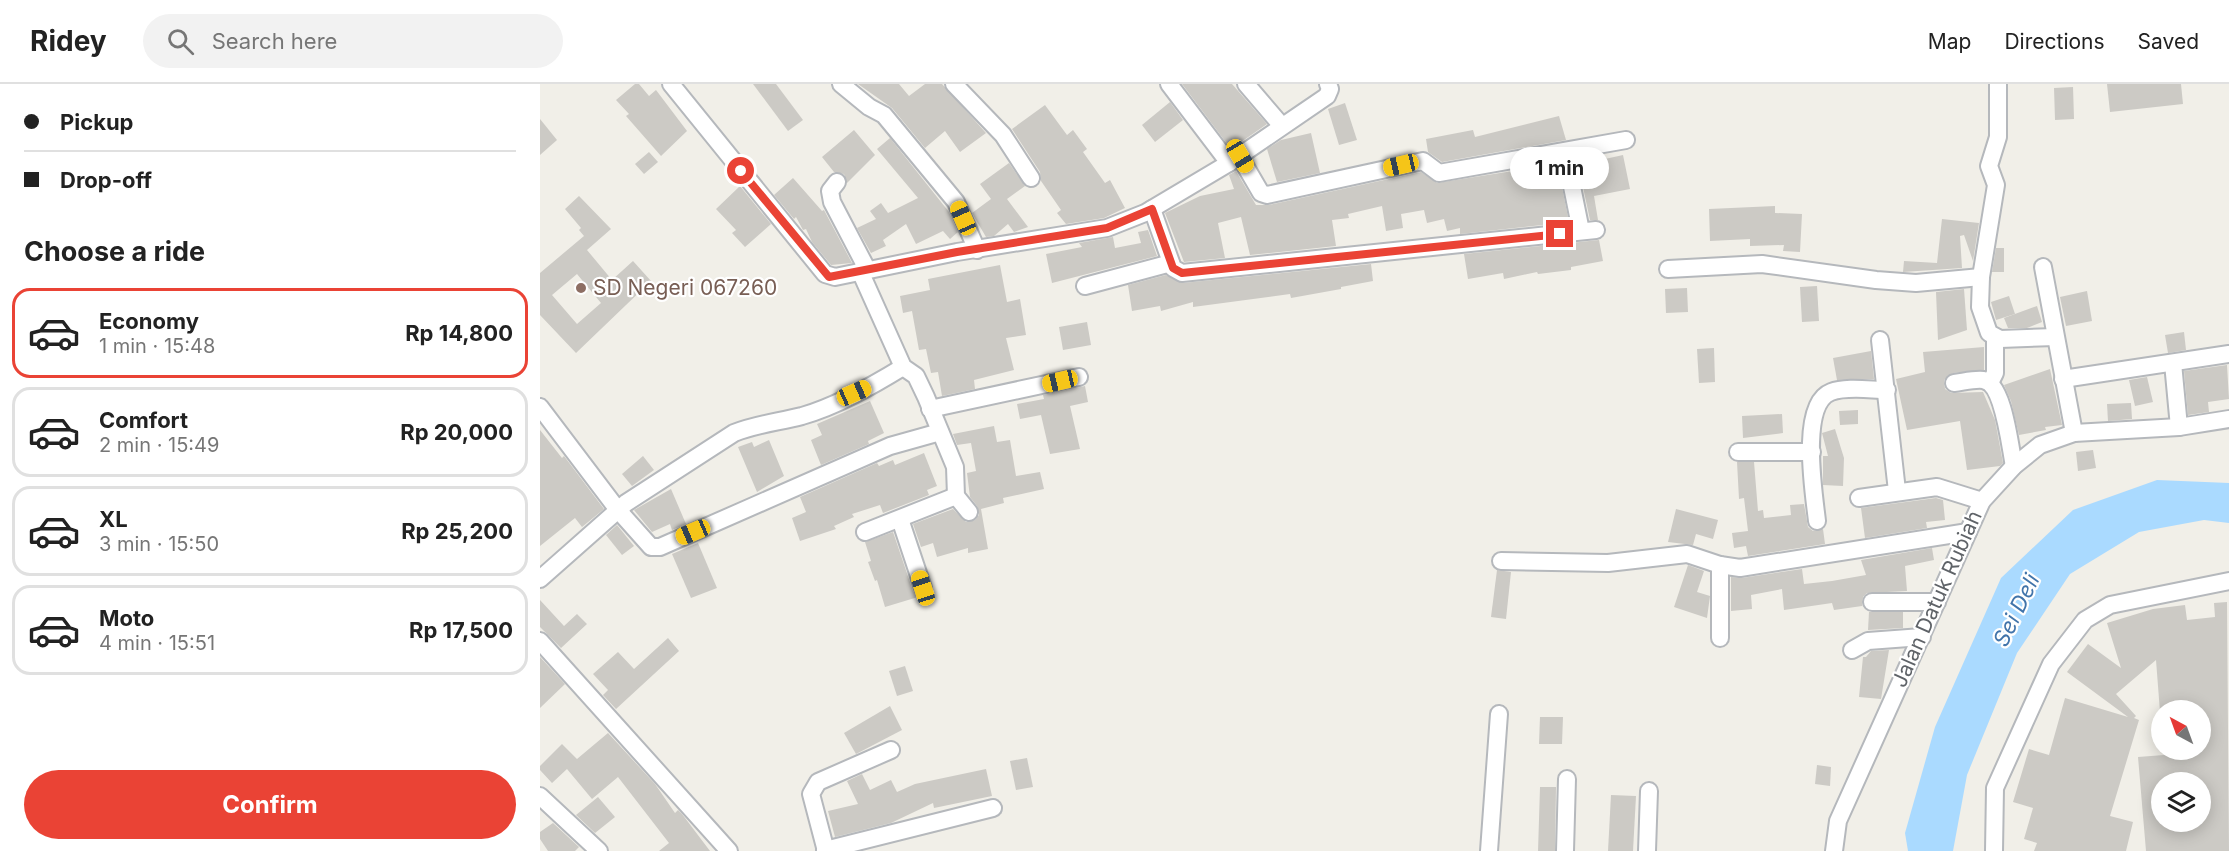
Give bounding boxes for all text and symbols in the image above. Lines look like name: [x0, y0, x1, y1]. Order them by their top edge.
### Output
search box: [143, 14, 563, 68]
text: Ridey: [30, 24, 107, 58]
icon: search: [164, 25, 197, 58]
text: Search here: [212, 28, 337, 54]
text: Map: [1928, 29, 1971, 54]
text: Directions: [2004, 29, 2105, 54]
text: Saved: [2138, 29, 2199, 54]
text: Pickup: [60, 109, 134, 135]
car: [1223, 136, 1257, 176]
callout: 1 min: [1510, 147, 1610, 189]
car: [1381, 152, 1421, 178]
text: 1 min: [1535, 156, 1584, 180]
route start: [727, 157, 754, 184]
text: Drop-off: [60, 167, 152, 193]
car: [947, 198, 979, 238]
route end: [1546, 220, 1573, 247]
text: Choose a ride: [24, 235, 205, 268]
place label: SD Negeri 067260: [593, 275, 777, 300]
marker: SD Negeri 067260: [574, 281, 588, 295]
icon: car: [27, 306, 81, 360]
text: Economy: [99, 308, 199, 334]
text: Rp 14,800: [405, 320, 513, 346]
text: 1 min · 15:48: [99, 334, 215, 358]
car: [1040, 368, 1080, 394]
car: [834, 377, 874, 409]
icon: car: [27, 405, 81, 459]
text: Comfort: [99, 407, 188, 433]
text: Rp 20,000: [400, 419, 513, 445]
text: 2 min · 15:49: [99, 433, 219, 457]
icon: car: [27, 504, 81, 558]
text: XL: [99, 506, 128, 532]
street label: Jalan Datuk Rubiah: [1886, 507, 1987, 691]
car: [673, 517, 713, 547]
text: Rp 25,200: [401, 518, 513, 544]
text: 3 min · 15:50: [99, 532, 219, 556]
car: [909, 568, 937, 608]
water label: Sei Deli: [1987, 569, 2045, 651]
icon: car: [27, 603, 81, 657]
text: Moto: [99, 605, 154, 631]
text: Rp 17,500: [409, 617, 513, 643]
text: 4 min · 15:51: [99, 631, 215, 655]
north arrow: [2151, 700, 2211, 760]
map controls: [2151, 700, 2211, 832]
button: Confirm: [24, 770, 516, 839]
button: layers: [2151, 772, 2211, 832]

